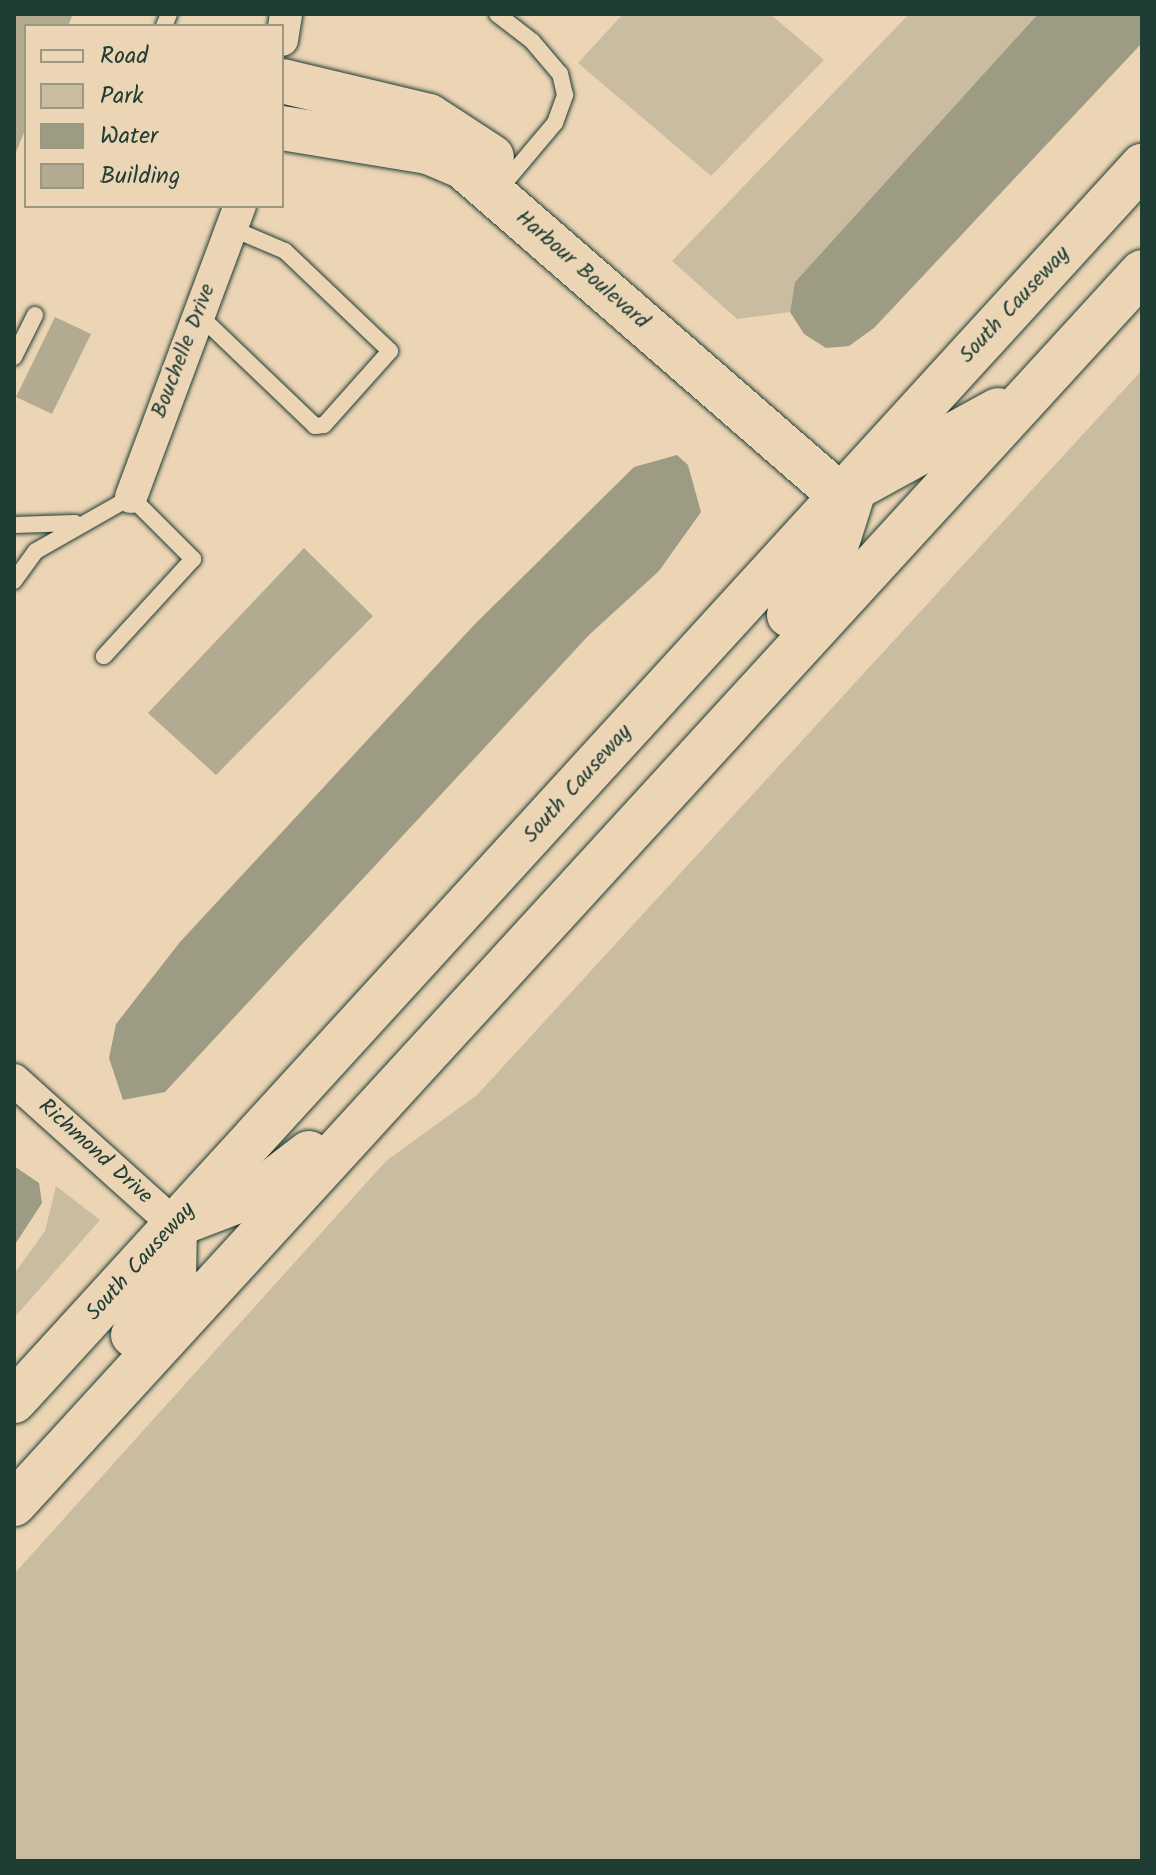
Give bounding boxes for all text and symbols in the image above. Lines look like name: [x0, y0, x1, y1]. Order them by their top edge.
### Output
legend: [24, 24, 284, 208]
text: Road: [100, 37, 148, 76]
text: Park: [100, 77, 144, 116]
text: Water: [100, 117, 158, 156]
text: Building: [100, 157, 180, 196]
street label: Harbour Boulevard: [510, 205, 654, 335]
street label: South Causeway: [954, 241, 1076, 369]
street label: Bouchelle Drive: [146, 280, 222, 422]
street label: South Causeway: [518, 719, 638, 849]
street label: Richmond Drive: [32, 1094, 158, 1210]
street label: South Causeway: [81, 1197, 201, 1327]

